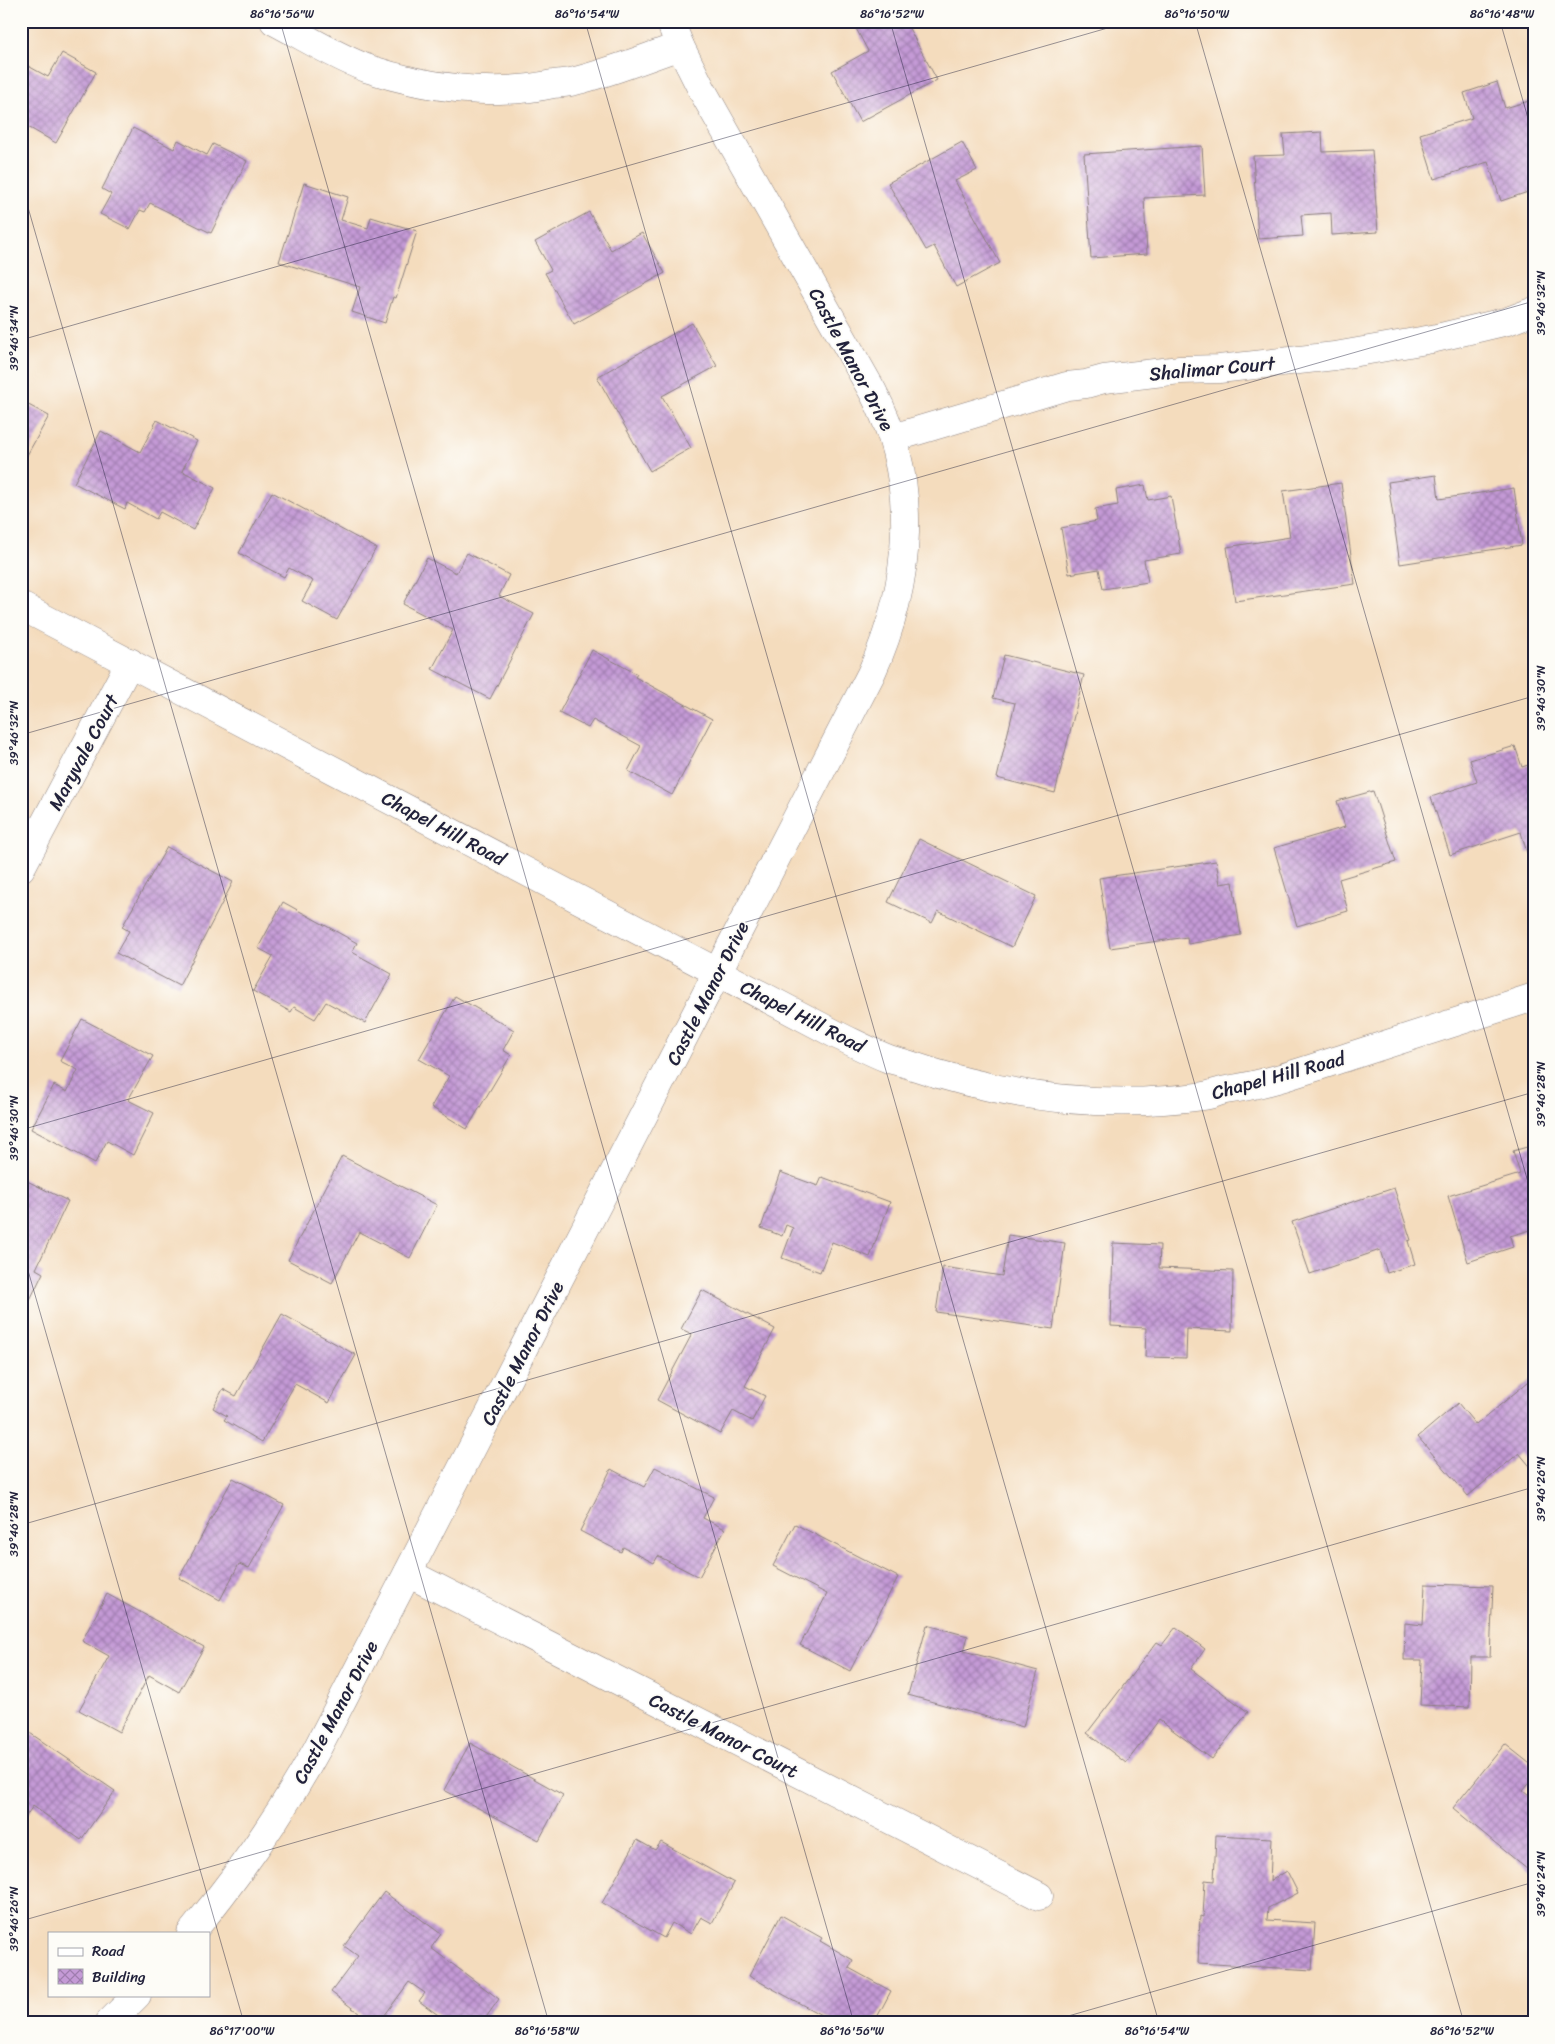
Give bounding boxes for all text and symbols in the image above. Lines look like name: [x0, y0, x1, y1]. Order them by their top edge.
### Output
text: 86°16'56"W: [250, 3, 315, 25]
text: 86°16'54"W: [555, 3, 620, 25]
text: 86°16'52"W: [860, 3, 925, 25]
text: 86°16'50"W: [1165, 3, 1230, 25]
text: 86°16'48"W: [1470, 3, 1535, 25]
text: 39°46'32"N: [1530, 270, 1552, 335]
street label: Castle Manor Drive: [800, 281, 903, 437]
text: 39°46'34"N: [3, 305, 25, 371]
street label: Shalimar Court: [1148, 346, 1278, 390]
text: 39°46'30"N: [1530, 665, 1552, 731]
street label: Maryvale Court: [39, 687, 129, 816]
text: 39°46'32"N: [3, 700, 25, 765]
street label: Chapel Hill Road: [376, 782, 514, 876]
street label: Castle Manor Drive: [657, 915, 758, 1071]
street label: Chapel Hill Road: [734, 971, 873, 1063]
street label: Chapel Hill Road: [1208, 1041, 1350, 1109]
text: 39°46'28"N: [1530, 1061, 1552, 1127]
text: 39°46'30"N: [3, 1095, 25, 1161]
street label: Castle Manor Drive: [472, 1275, 573, 1431]
text: 39°46'26"N: [1530, 1456, 1552, 1521]
text: 39°46'28"N: [3, 1491, 25, 1557]
street label: Castle Manor Drive: [284, 1634, 387, 1790]
street label: Castle Manor Court: [643, 1684, 804, 1787]
text: 39°46'24"N: [1530, 1851, 1552, 1917]
text: 39°46'26"N: [3, 1886, 25, 1951]
legend: [48, 1932, 210, 1996]
text: Road: [92, 1938, 125, 1964]
text: Building: [92, 1964, 146, 1990]
text: 86°17'00"W: [209, 2020, 275, 2042]
text: 86°16'58"W: [515, 2020, 580, 2042]
text: 86°16'56"W: [820, 2020, 885, 2042]
text: 86°16'54"W: [1125, 2020, 1190, 2042]
text: 86°16'52"W: [1430, 2020, 1495, 2042]

